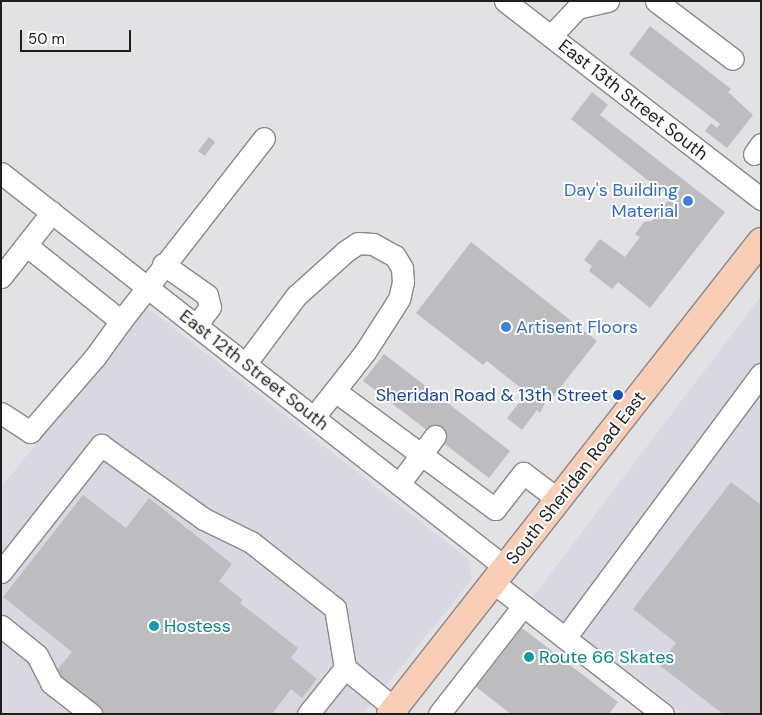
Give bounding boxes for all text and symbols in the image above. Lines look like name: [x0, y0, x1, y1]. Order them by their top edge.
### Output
scale bar: [22, 20, 134, 52]
text: 50 m: [28, 29, 65, 49]
street label: East 13th Street South: [554, 35, 712, 165]
place label: Day's Building Material: [564, 180, 678, 222]
marker: Day's Building Material: [682, 195, 694, 207]
street label: East 12th Street South: [175, 305, 333, 435]
place label: Artisent Floors: [516, 316, 638, 338]
marker: Artisent Floors: [500, 321, 512, 333]
place label: Sheridan Road & 13th Street: [376, 384, 608, 406]
street label: South Sheridan Road East: [502, 387, 650, 569]
marker: Sheridan Road & 13th Street: [612, 389, 624, 401]
place label: Hostess: [164, 615, 231, 637]
marker: Hostess: [148, 620, 160, 632]
place label: Route 66 Skates: [539, 646, 674, 668]
marker: Route 66 Skates: [523, 651, 535, 663]

